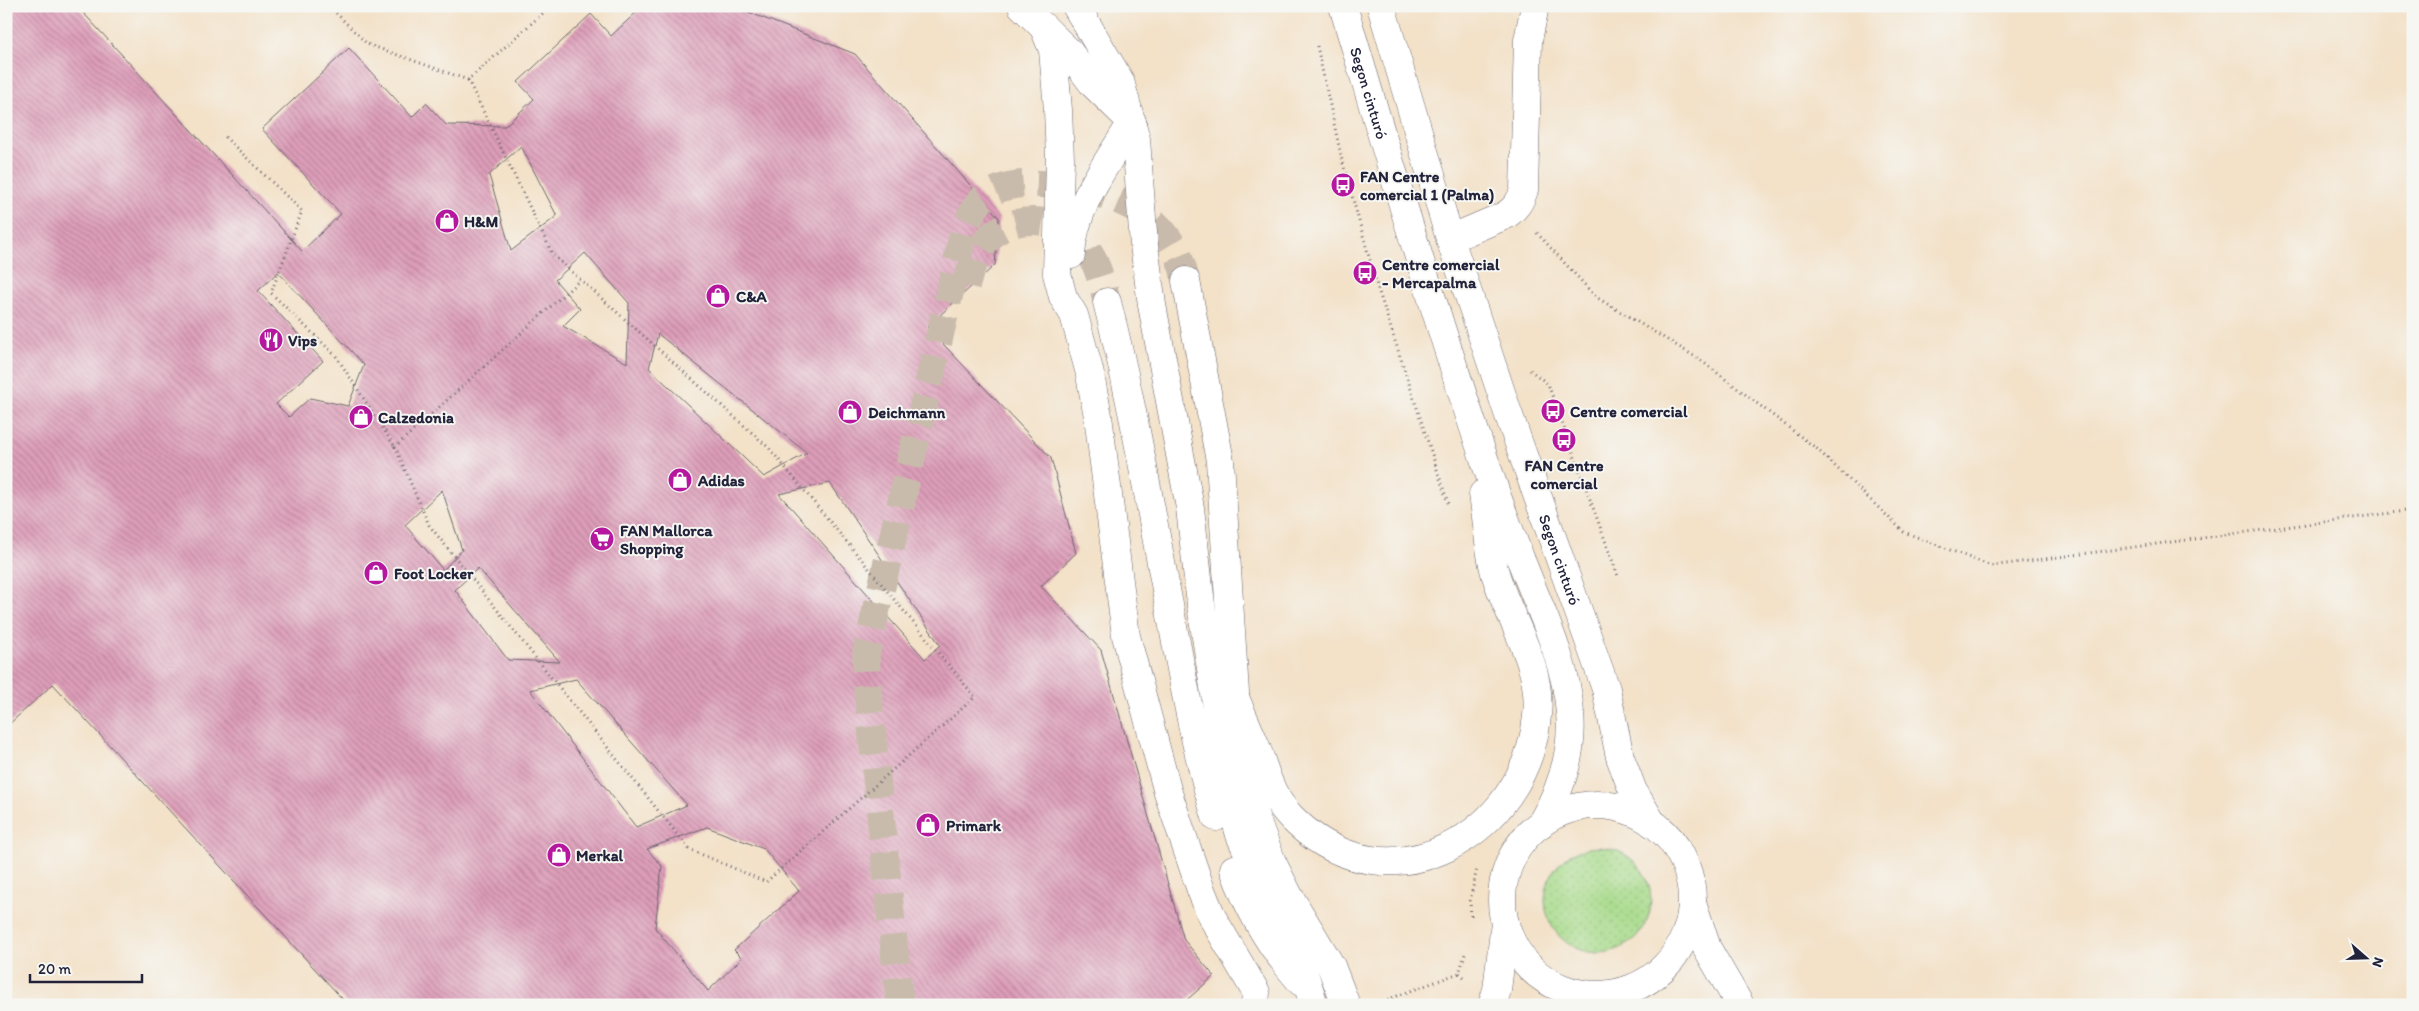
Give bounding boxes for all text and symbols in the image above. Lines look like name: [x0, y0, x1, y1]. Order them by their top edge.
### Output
street label: Segon cinturó: [1346, 45, 1391, 142]
place label: FAN Centre comercial 1 (Palma): [1360, 167, 1494, 205]
bus stop icon: FAN Centre comercial 1 (Palma): [1330, 172, 1356, 198]
shop icon: H&M: [434, 208, 460, 234]
place label: H&M: [464, 212, 498, 231]
place label: Centre comercial - Mercapalma: [1382, 255, 1500, 293]
bus stop icon: Centre comercial - Mercapalma: [1352, 260, 1378, 286]
shop icon: C&A: [705, 283, 731, 309]
place label: C&A: [736, 287, 768, 306]
restaurant icon: Vips: [258, 327, 284, 353]
place label: Vips: [288, 331, 317, 351]
bus stop icon: Centre comercial: [1540, 398, 1566, 424]
shop icon: Deichmann: [837, 399, 863, 425]
place label: Centre comercial: [1570, 402, 1688, 421]
place label: Deichmann: [868, 403, 946, 422]
shop icon: Calzedonia: [348, 404, 374, 430]
place label: Calzedonia: [378, 408, 454, 427]
bus stop icon: FAN Centre comercial: [1551, 427, 1577, 453]
place label: FAN Centre comercial: [1524, 456, 1604, 493]
shop icon: Adidas: [667, 467, 693, 493]
place label: Adidas: [697, 471, 745, 490]
street label: Segon cinturó: [1535, 512, 1584, 608]
place label: FAN Mallorca Shopping: [620, 521, 713, 559]
supermarket icon: FAN Mallorca Shopping: [589, 526, 615, 552]
shop icon: Foot Locker: [363, 560, 389, 586]
place label: Foot Locker: [394, 564, 474, 583]
shop icon: Primark: [915, 812, 941, 838]
place label: Primark: [946, 816, 1002, 835]
shop icon: Merkal: [546, 842, 572, 868]
place label: Merkal: [576, 846, 624, 865]
north arrow: [2342, 934, 2392, 984]
scale bar: [30, 951, 142, 983]
text: N: [2368, 955, 2387, 970]
text: 20 m: [38, 960, 72, 978]

